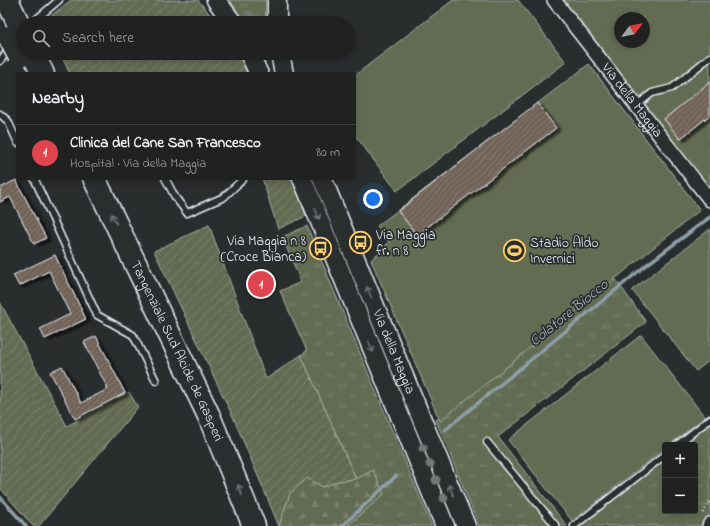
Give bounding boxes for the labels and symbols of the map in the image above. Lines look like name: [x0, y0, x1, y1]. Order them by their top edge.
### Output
north arrow: [614, 12, 650, 48]
street label: Via della Maggia: [596, 58, 668, 142]
your location: [363, 189, 383, 209]
one-way arrow: [313, 208, 321, 220]
one-way arrow: [110, 214, 117, 226]
place label: Via Maggia fr. n 8: [375, 225, 436, 262]
bus stop icon: Via Maggia fr. n 8: [347, 230, 373, 256]
place label: Via Maggia n 8 (Croce Bianca): [221, 231, 306, 268]
place label: Stadio Aldo Invernici: [530, 233, 599, 270]
bus stop icon: Via Maggia n 8 (Croce Bianca): [308, 236, 334, 262]
sports icon: Stadio Aldo Invernici: [502, 238, 528, 264]
street label: Tangenziale Sud Alcide de Gasperi: [125, 257, 229, 445]
pin: 1: [248, 269, 274, 299]
water label: Colatore Biocco: [525, 274, 614, 352]
one-way arrow: [365, 287, 372, 299]
street label: Via della Maggia: [367, 305, 421, 397]
one-way arrow: [368, 341, 376, 353]
one-way arrow: [235, 484, 243, 496]
one-way arrow: [447, 484, 454, 496]

